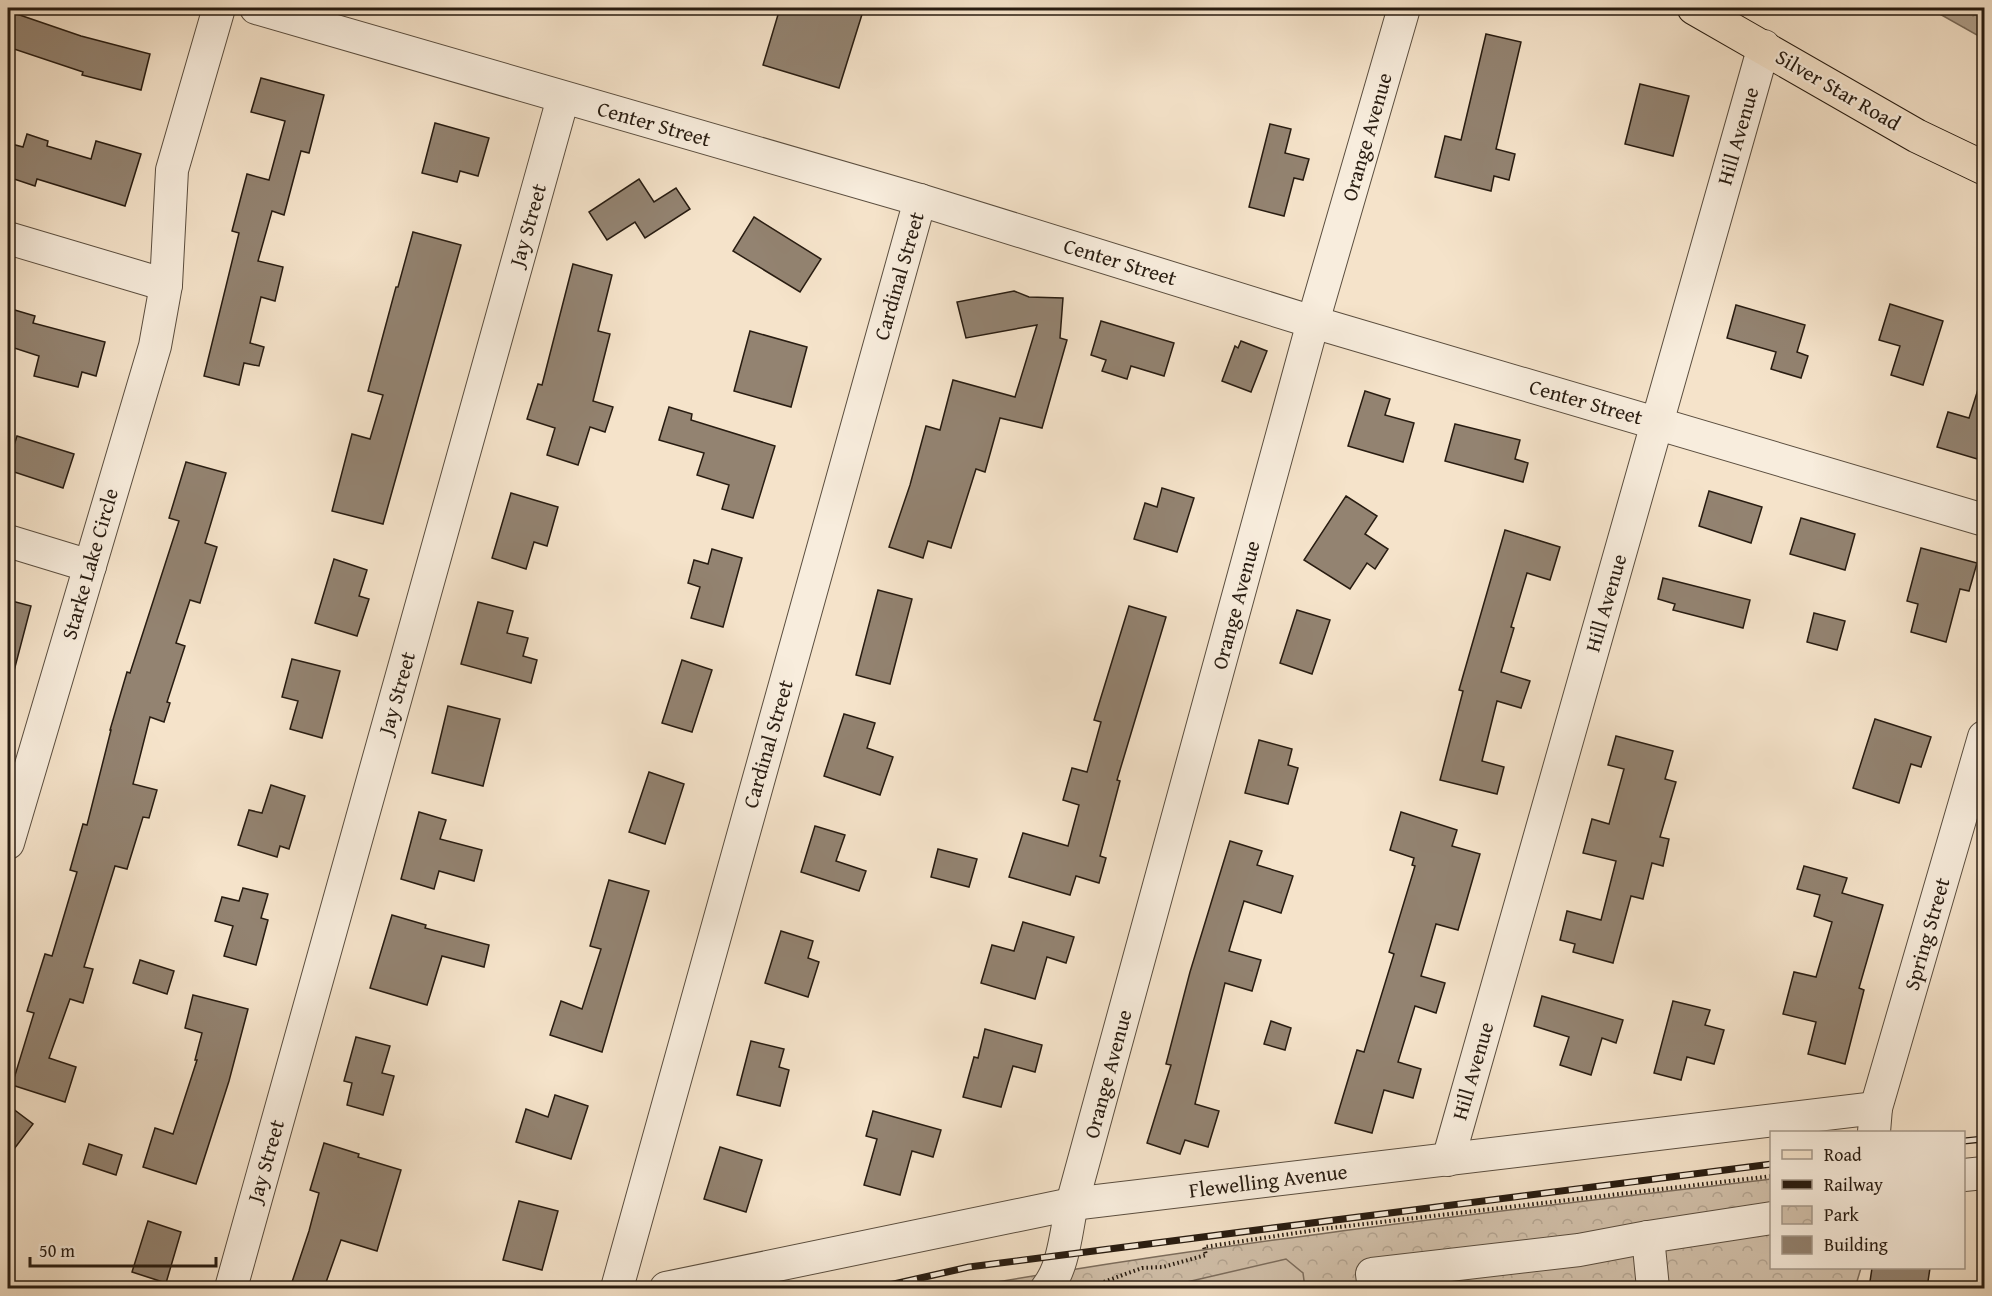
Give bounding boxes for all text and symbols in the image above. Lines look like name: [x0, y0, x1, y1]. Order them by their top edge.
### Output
street label: Silver Star Road: [1770, 41, 1907, 138]
street label: Orange Avenue: [1333, 69, 1400, 205]
street label: Hill Avenue: [1709, 83, 1766, 189]
street label: Center Street: [594, 93, 715, 155]
street label: Jay Street: [500, 179, 554, 273]
street label: Cardinal Street: [865, 207, 932, 344]
street label: Center Street: [1060, 230, 1181, 294]
street label: Center Street: [1526, 371, 1647, 433]
street label: Starke Lake Circle: [53, 484, 126, 643]
street label: Orange Avenue: [1203, 537, 1268, 673]
street label: Hill Avenue: [1577, 550, 1634, 656]
street label: Jay Street: [369, 647, 423, 741]
street label: Cardinal Street: [734, 675, 801, 812]
street label: Spring Street: [1896, 873, 1958, 994]
street label: Orange Avenue: [1075, 1006, 1140, 1142]
street label: Hill Avenue: [1444, 1018, 1501, 1124]
street label: Jay Street: [238, 1115, 292, 1209]
legend: [1770, 1131, 1965, 1269]
text: Road: [1824, 1141, 1862, 1168]
street label: Flewelling Avenue: [1187, 1155, 1349, 1206]
text: Railway: [1824, 1171, 1883, 1198]
text: Park: [1824, 1201, 1860, 1228]
scale bar: [30, 1230, 216, 1268]
text: Building: [1824, 1231, 1888, 1258]
text: 50 m: [39, 1237, 75, 1264]

